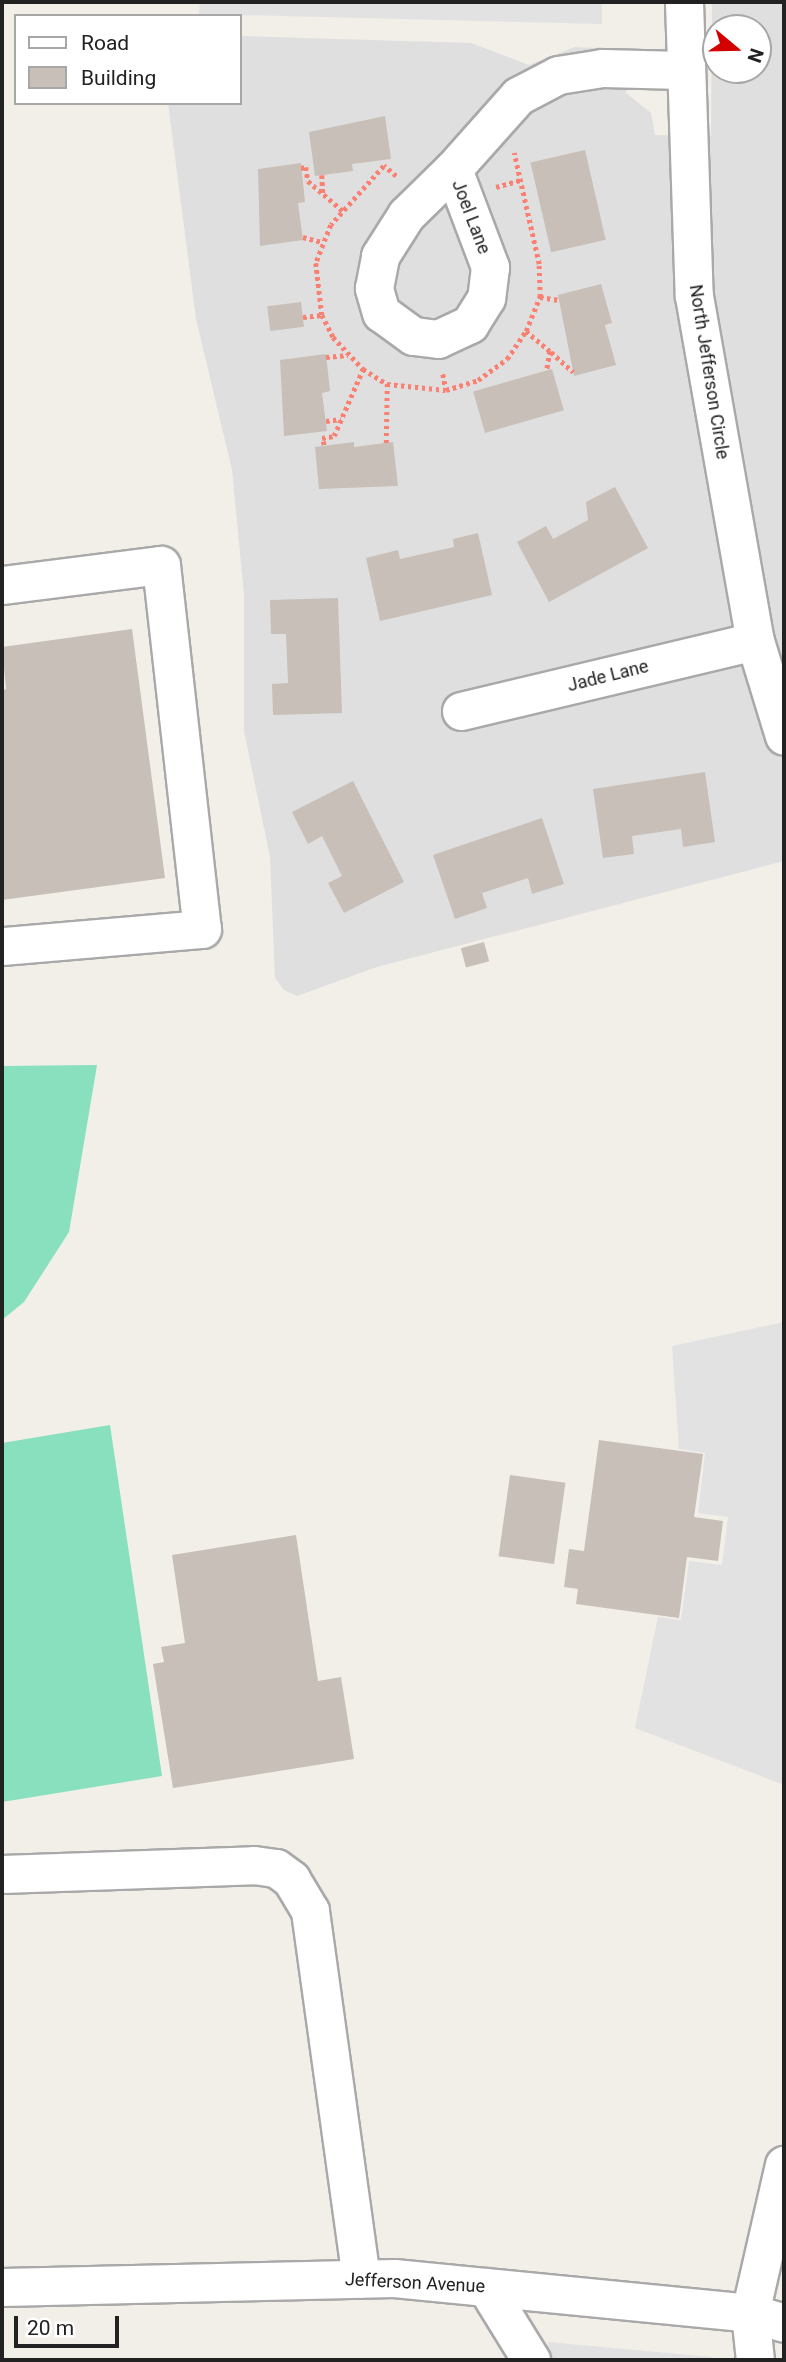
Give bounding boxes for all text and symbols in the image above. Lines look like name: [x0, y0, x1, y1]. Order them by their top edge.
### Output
legend: [14, 14, 242, 105]
north arrow: [702, 14, 772, 84]
text: Road: [81, 31, 129, 55]
text: N: [742, 45, 768, 65]
text: Building: [81, 66, 156, 90]
street label: Joel Lane: [447, 177, 495, 257]
street label: North Jefferson Circle: [685, 283, 733, 461]
street label: Jade Lane: [565, 655, 651, 697]
street label: Jefferson Avenue: [344, 2269, 486, 2297]
scale bar: [18, 2302, 122, 2346]
text: 20 m: [27, 2316, 74, 2340]

